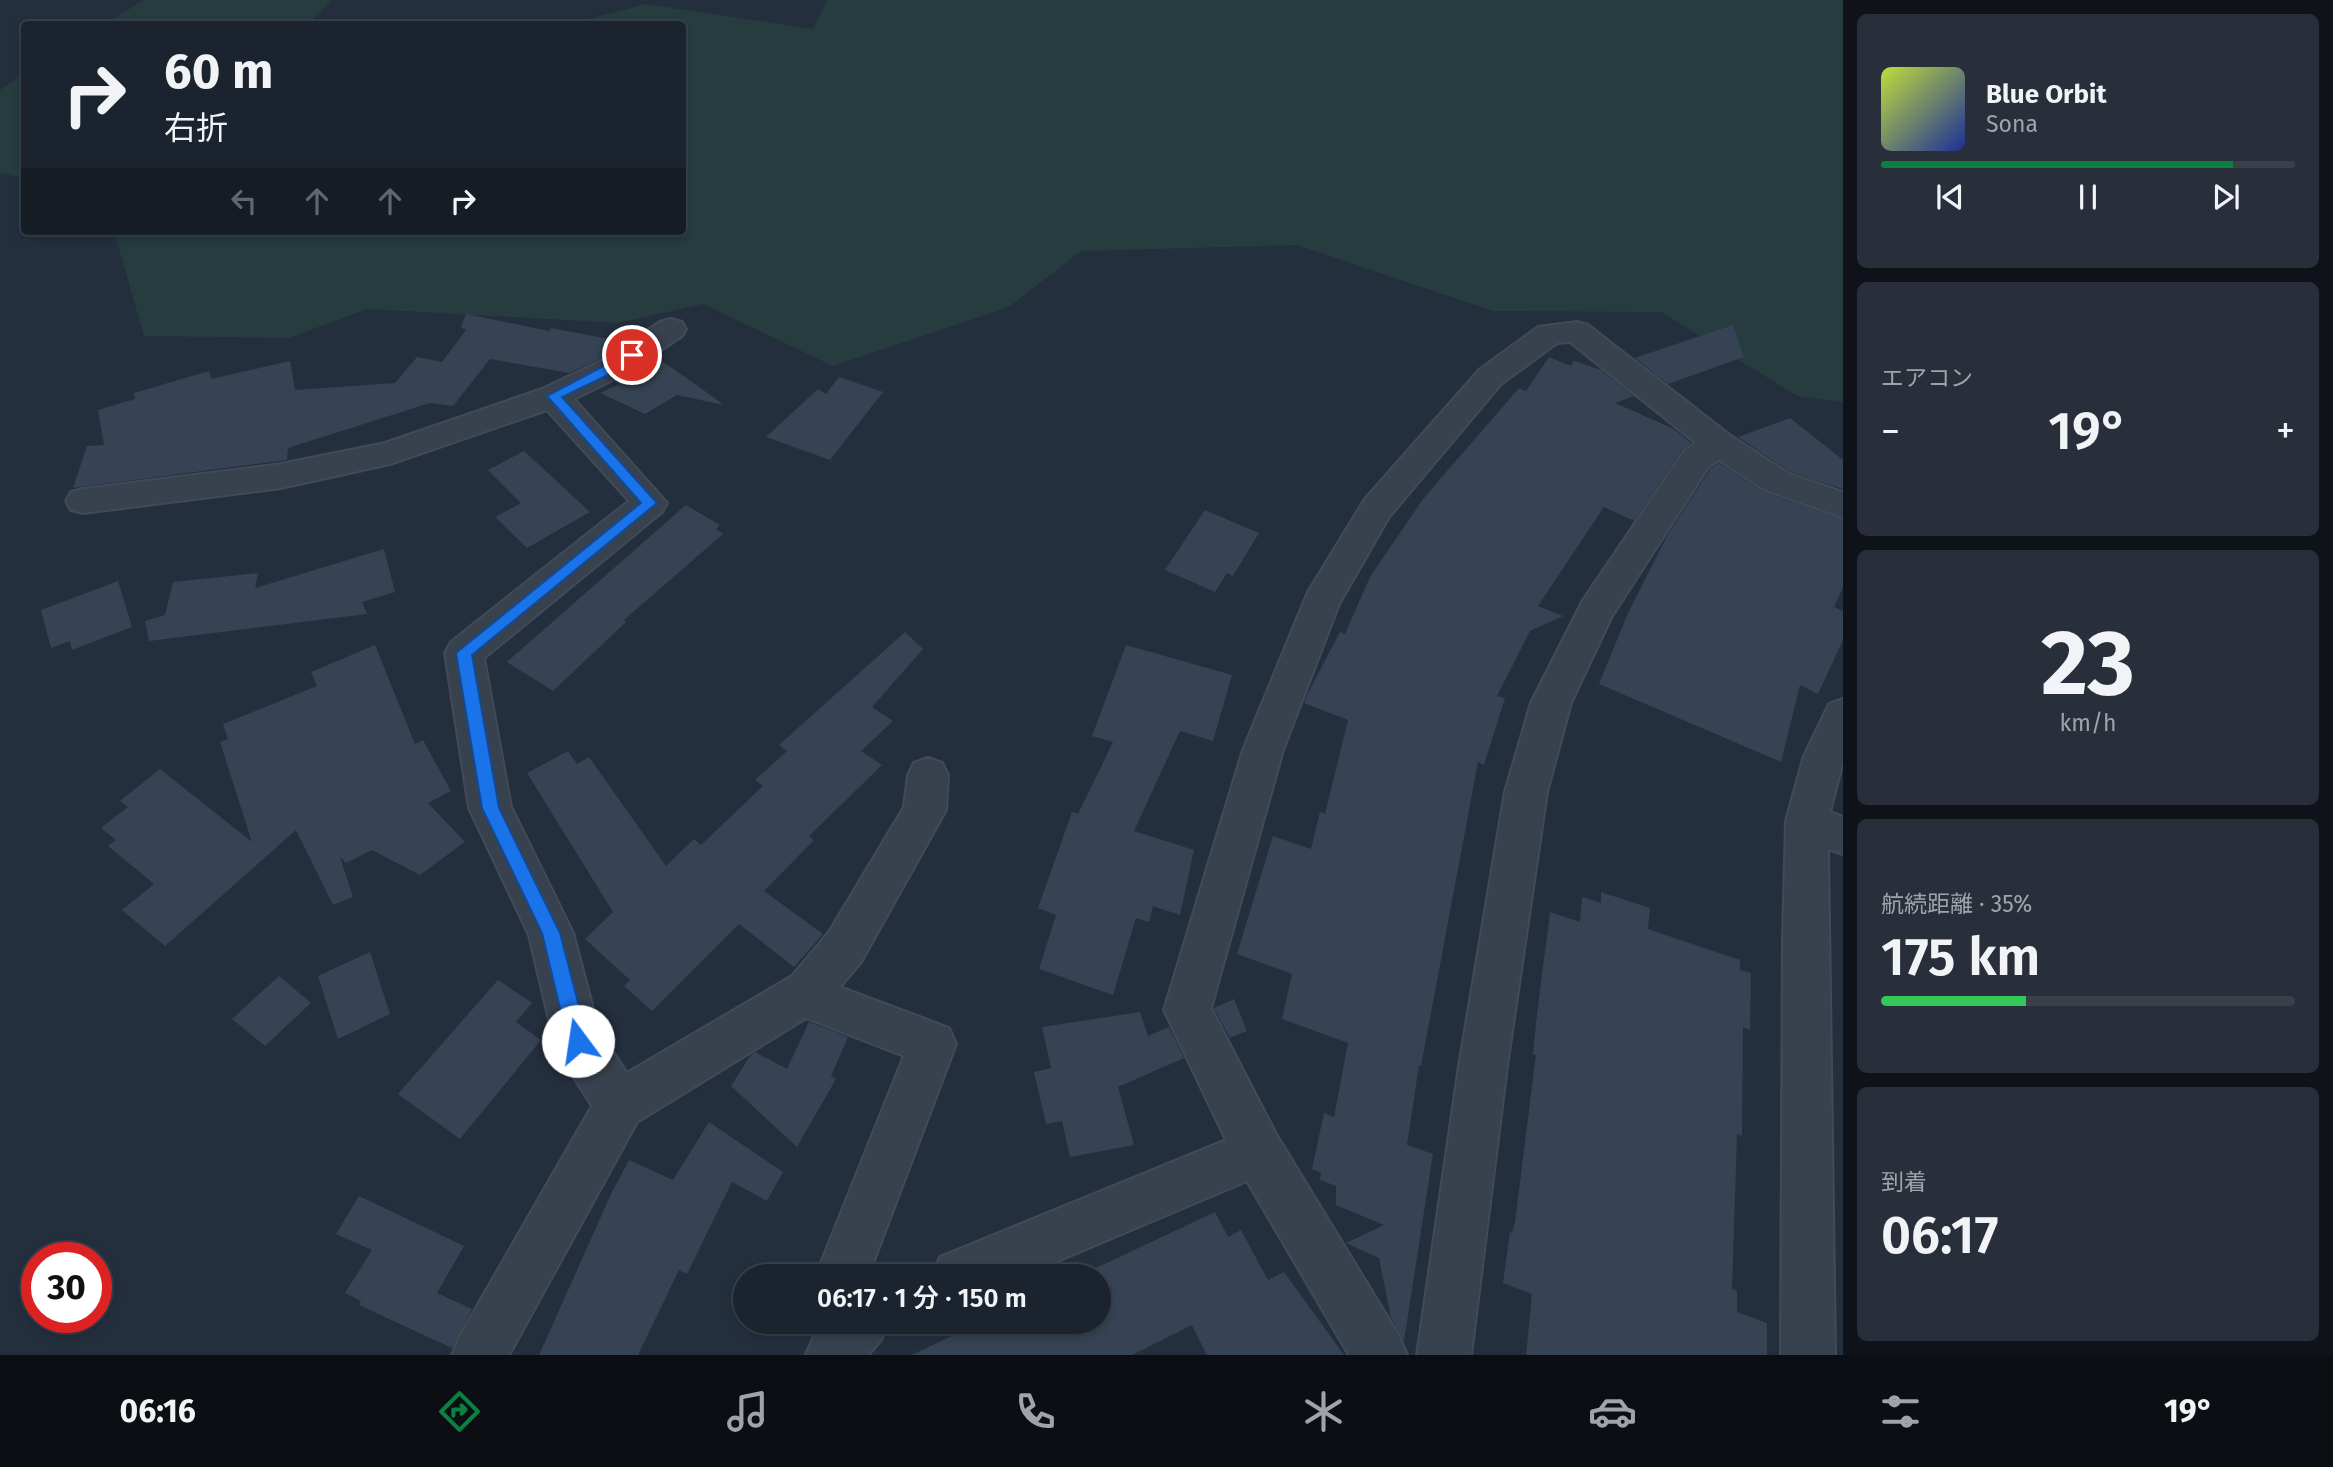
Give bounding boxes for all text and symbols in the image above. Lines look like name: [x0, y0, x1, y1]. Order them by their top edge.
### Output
text: 60 m: [164, 42, 273, 101]
icon: right: [49, 49, 140, 140]
text: Blue Orbit: [1986, 79, 2106, 110]
text: 右折: [164, 109, 228, 147]
text: Sona: [1986, 110, 2038, 138]
icon: previous: [1931, 178, 1969, 216]
icon: pause: [2069, 178, 2107, 216]
icon: next: [2207, 178, 2245, 216]
icon: left: [225, 182, 263, 220]
icon: ahead: [298, 182, 336, 220]
icon: ahead: [371, 182, 409, 220]
icon: right: [444, 182, 482, 220]
pin: [602, 325, 662, 385]
icon: arrive: [613, 336, 651, 374]
text: エアコン: [1881, 364, 1973, 392]
text: 19°: [2048, 400, 2128, 463]
text: −: [1881, 408, 1900, 454]
text: +: [2276, 408, 2295, 454]
text: 23: [2041, 609, 2135, 718]
text: km/h: [2060, 709, 2116, 737]
text: 航続距離 · 35%: [1881, 890, 2032, 918]
text: 175 km: [1881, 926, 2040, 989]
position arrow: [541, 1004, 615, 1078]
text: 到着: [1881, 1168, 1927, 1196]
text: 06:17: [1881, 1204, 1998, 1267]
speed limit sign: 30: [21, 1242, 112, 1333]
text: 06:17 · 1 分 · 150 m: [817, 1283, 1027, 1314]
icon: directions: [435, 1387, 484, 1436]
icon: music: [723, 1387, 772, 1436]
icon: phone: [1011, 1387, 1060, 1436]
icon: climate: [1299, 1387, 1348, 1436]
icon: car: [1588, 1387, 1637, 1436]
icon: filters: [1876, 1387, 1925, 1436]
text: 06:16: [120, 1392, 196, 1430]
text: 19°: [2164, 1392, 2213, 1430]

